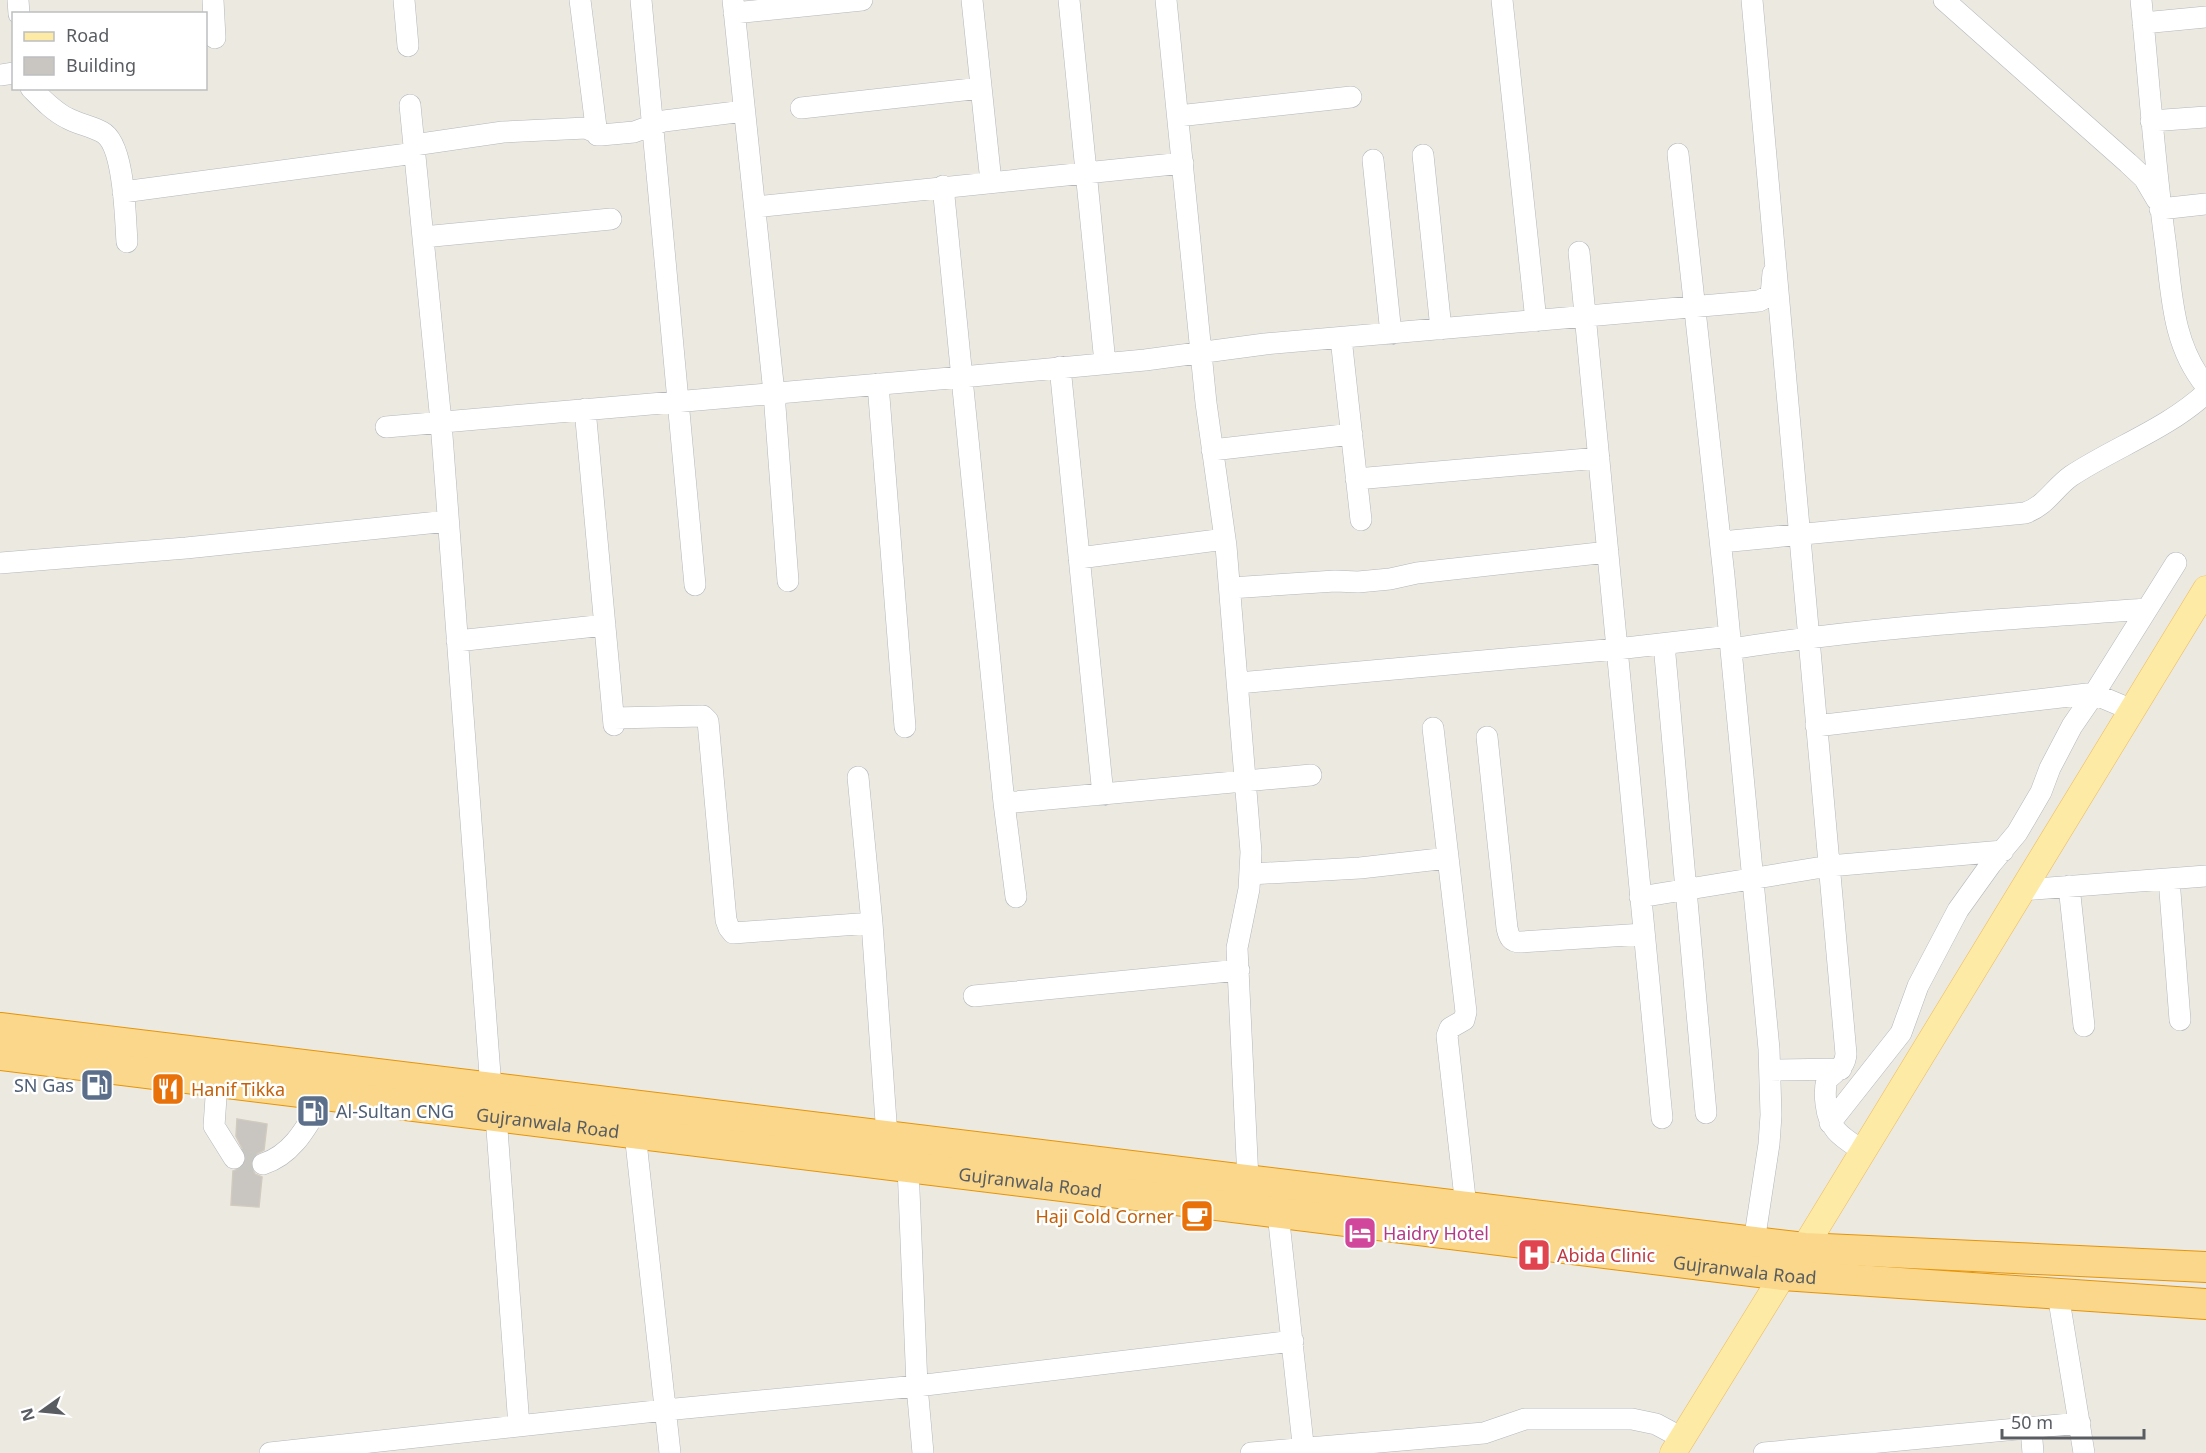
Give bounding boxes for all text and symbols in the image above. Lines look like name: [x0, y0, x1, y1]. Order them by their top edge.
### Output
legend: [12, 12, 207, 90]
text: Road: [66, 23, 109, 47]
text: Building: [66, 53, 136, 77]
fuel station icon: SN Gas: [79, 1067, 115, 1103]
restaurant icon: Hanif Tikka: [150, 1071, 186, 1107]
place label: SN Gas: [14, 1073, 74, 1097]
place label: Hanif Tikka: [191, 1077, 285, 1101]
fuel station icon: Al-Sultan CNG: [295, 1093, 331, 1129]
place label: Al-Sultan CNG: [336, 1099, 454, 1123]
street label: Gujranwala Road: [475, 1102, 621, 1143]
street label: Gujranwala Road: [957, 1161, 1103, 1203]
cafe icon: Haji Cold Corner: [1179, 1198, 1215, 1234]
place label: Haji Cold Corner: [1036, 1204, 1175, 1228]
hotel icon: Haidry Hotel: [1342, 1215, 1378, 1251]
place label: Haidry Hotel: [1383, 1221, 1489, 1245]
hospital icon: Abida Clinic: [1516, 1237, 1552, 1273]
place label: Abida Clinic: [1557, 1243, 1655, 1267]
street label: Gujranwala Road: [1672, 1250, 1817, 1289]
north arrow: [12, 1381, 72, 1441]
scale bar: [2002, 1402, 2144, 1440]
text: N: [15, 1406, 40, 1424]
text: 50 m: [2011, 1410, 2053, 1434]

